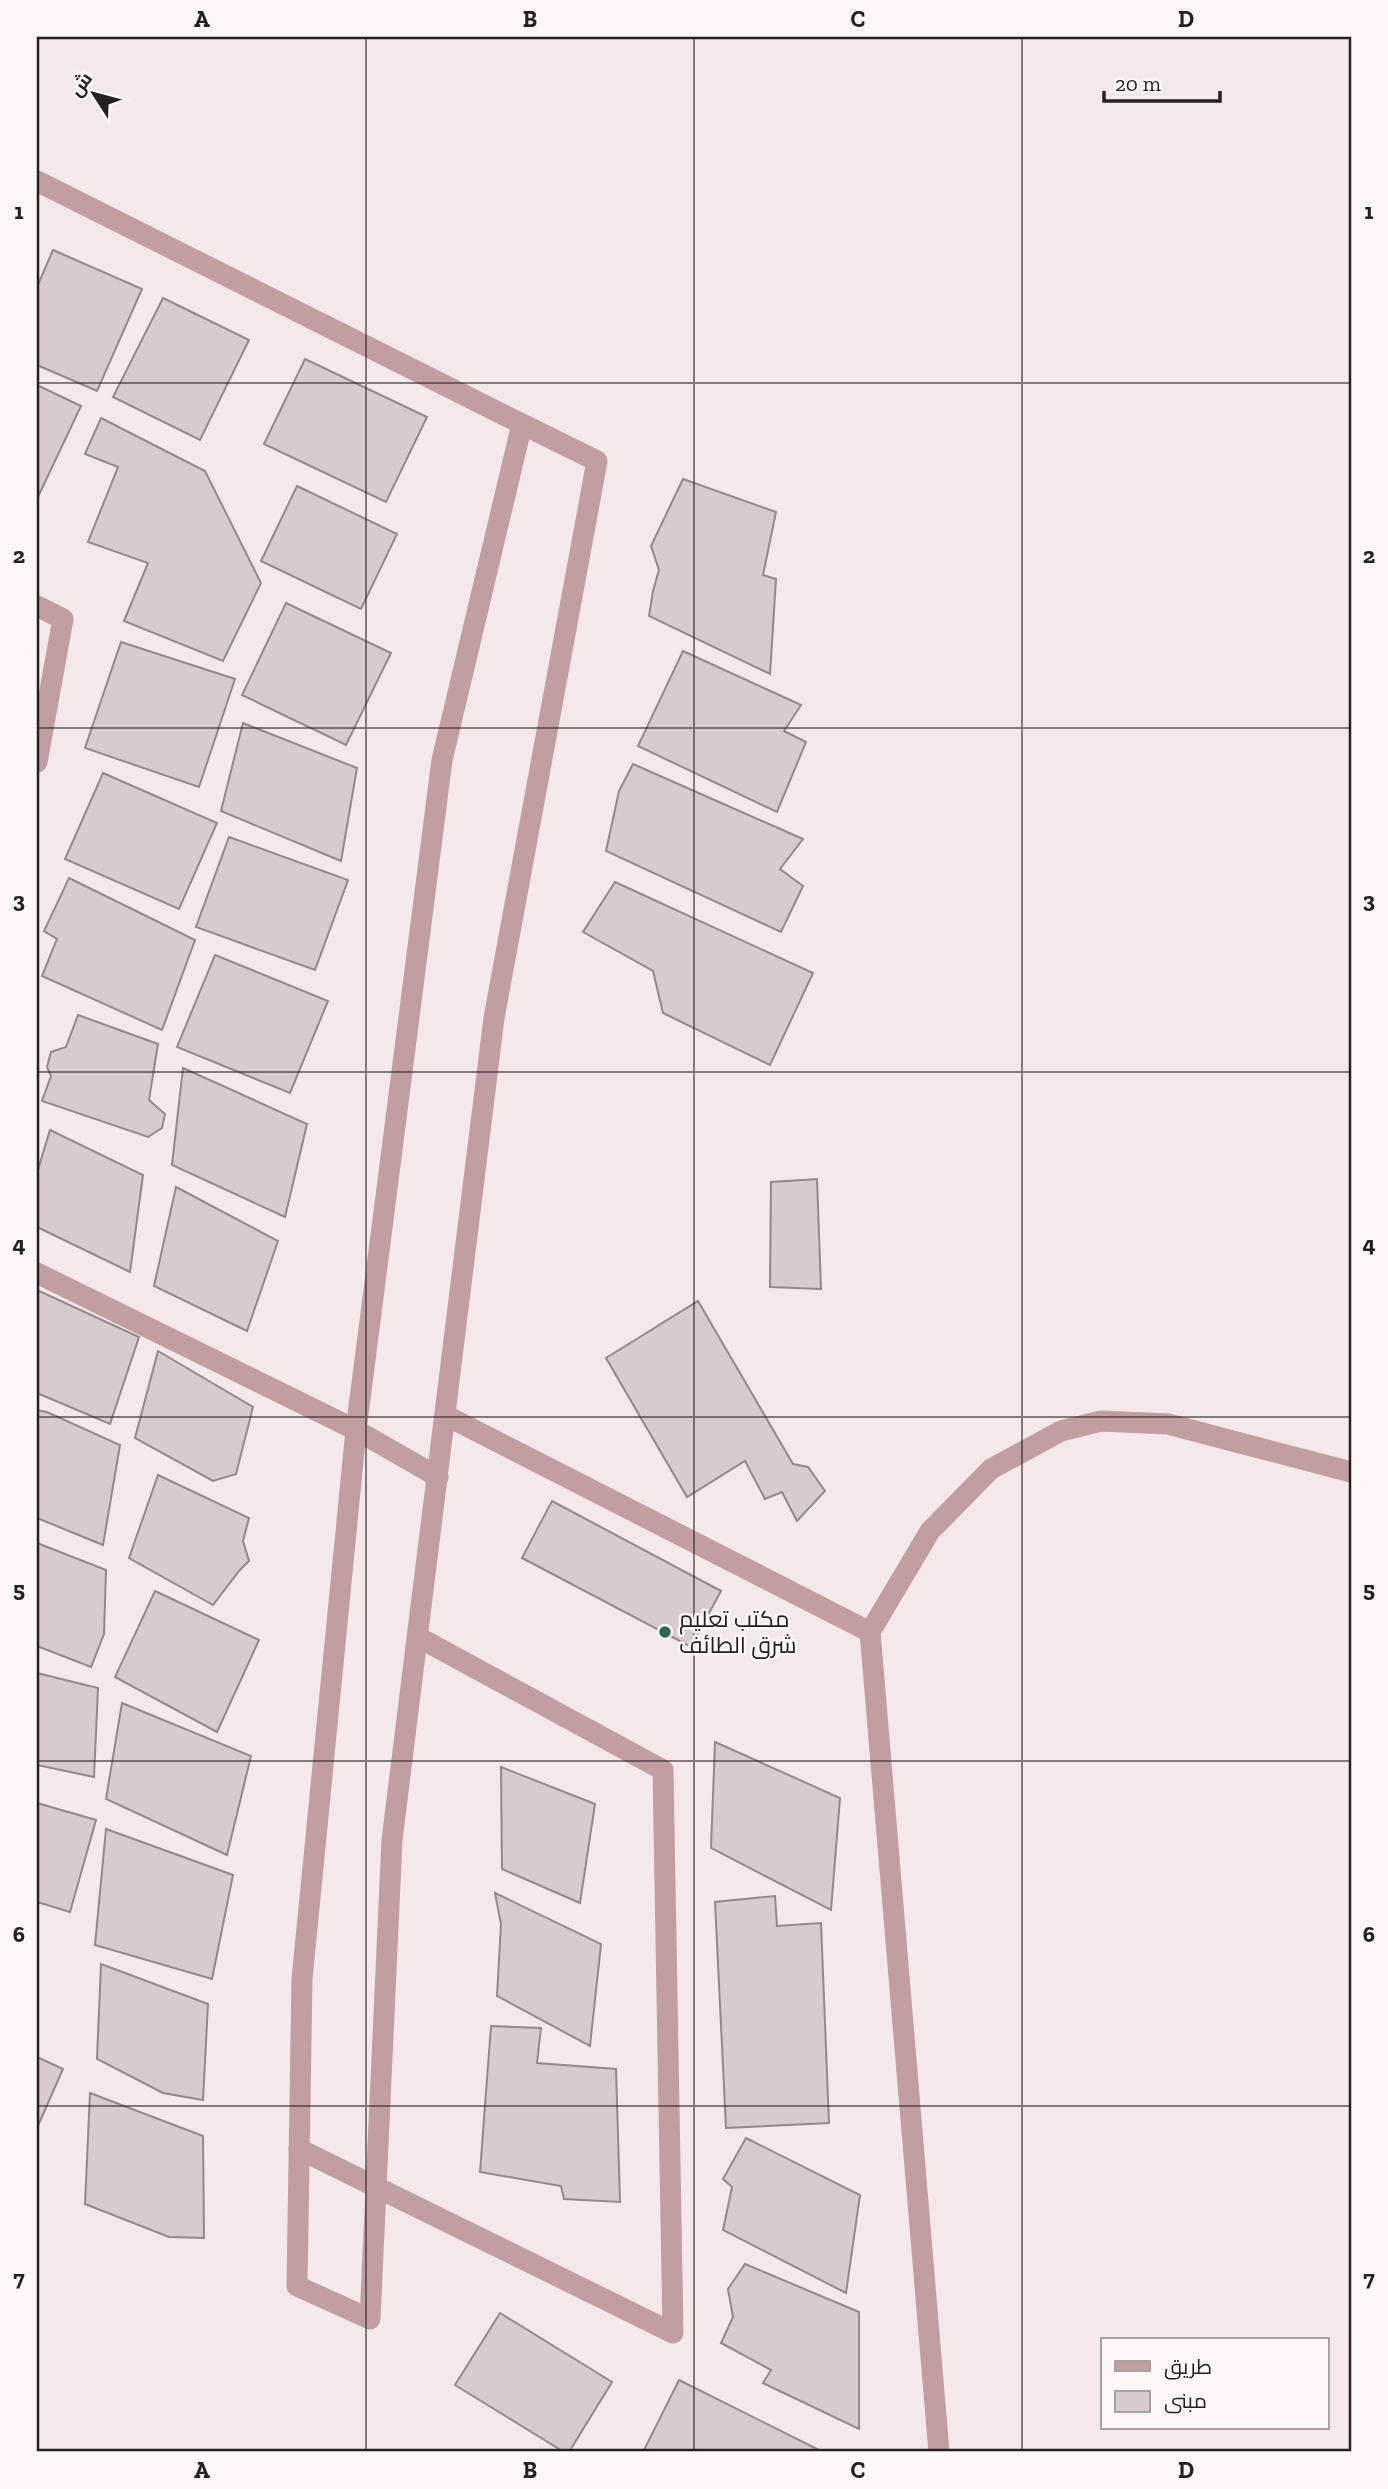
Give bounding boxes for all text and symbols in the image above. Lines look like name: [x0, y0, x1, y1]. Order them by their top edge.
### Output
text: A: [194, 5, 210, 33]
text: B: [523, 5, 537, 33]
text: C: [851, 5, 865, 33]
text: D: [1178, 5, 1194, 33]
north arrow: [60, 60, 130, 130]
scale bar: [1104, 60, 1220, 104]
text: ش: [64, 68, 97, 101]
text: 20 m: [1115, 71, 1161, 96]
text: 1: [14, 197, 24, 225]
text: 1: [1364, 197, 1374, 225]
text: 2: [13, 541, 25, 569]
text: 2: [1363, 541, 1375, 569]
text: 3: [13, 886, 25, 914]
text: 3: [1363, 886, 1375, 914]
text: 4: [12, 1230, 26, 1258]
text: 4: [1362, 1230, 1376, 1258]
text: 5: [13, 1575, 25, 1603]
text: 5: [1363, 1575, 1375, 1603]
place label: مكتب تعليم شرق الطائف: [679, 1605, 797, 1659]
marker: مكتب تعليم شرق الطائف: [657, 1624, 673, 1640]
text: 6: [13, 1920, 25, 1948]
text: 6: [1363, 1920, 1375, 1948]
text: 7: [13, 2264, 25, 2292]
text: 7: [1363, 2264, 1375, 2292]
legend: [1101, 2338, 1328, 2430]
text: طريق: [1164, 2354, 1212, 2380]
text: مبنى: [1164, 2388, 1207, 2414]
text: A: [194, 2456, 210, 2484]
text: B: [523, 2456, 537, 2484]
text: C: [851, 2456, 865, 2484]
text: D: [1178, 2456, 1194, 2484]

